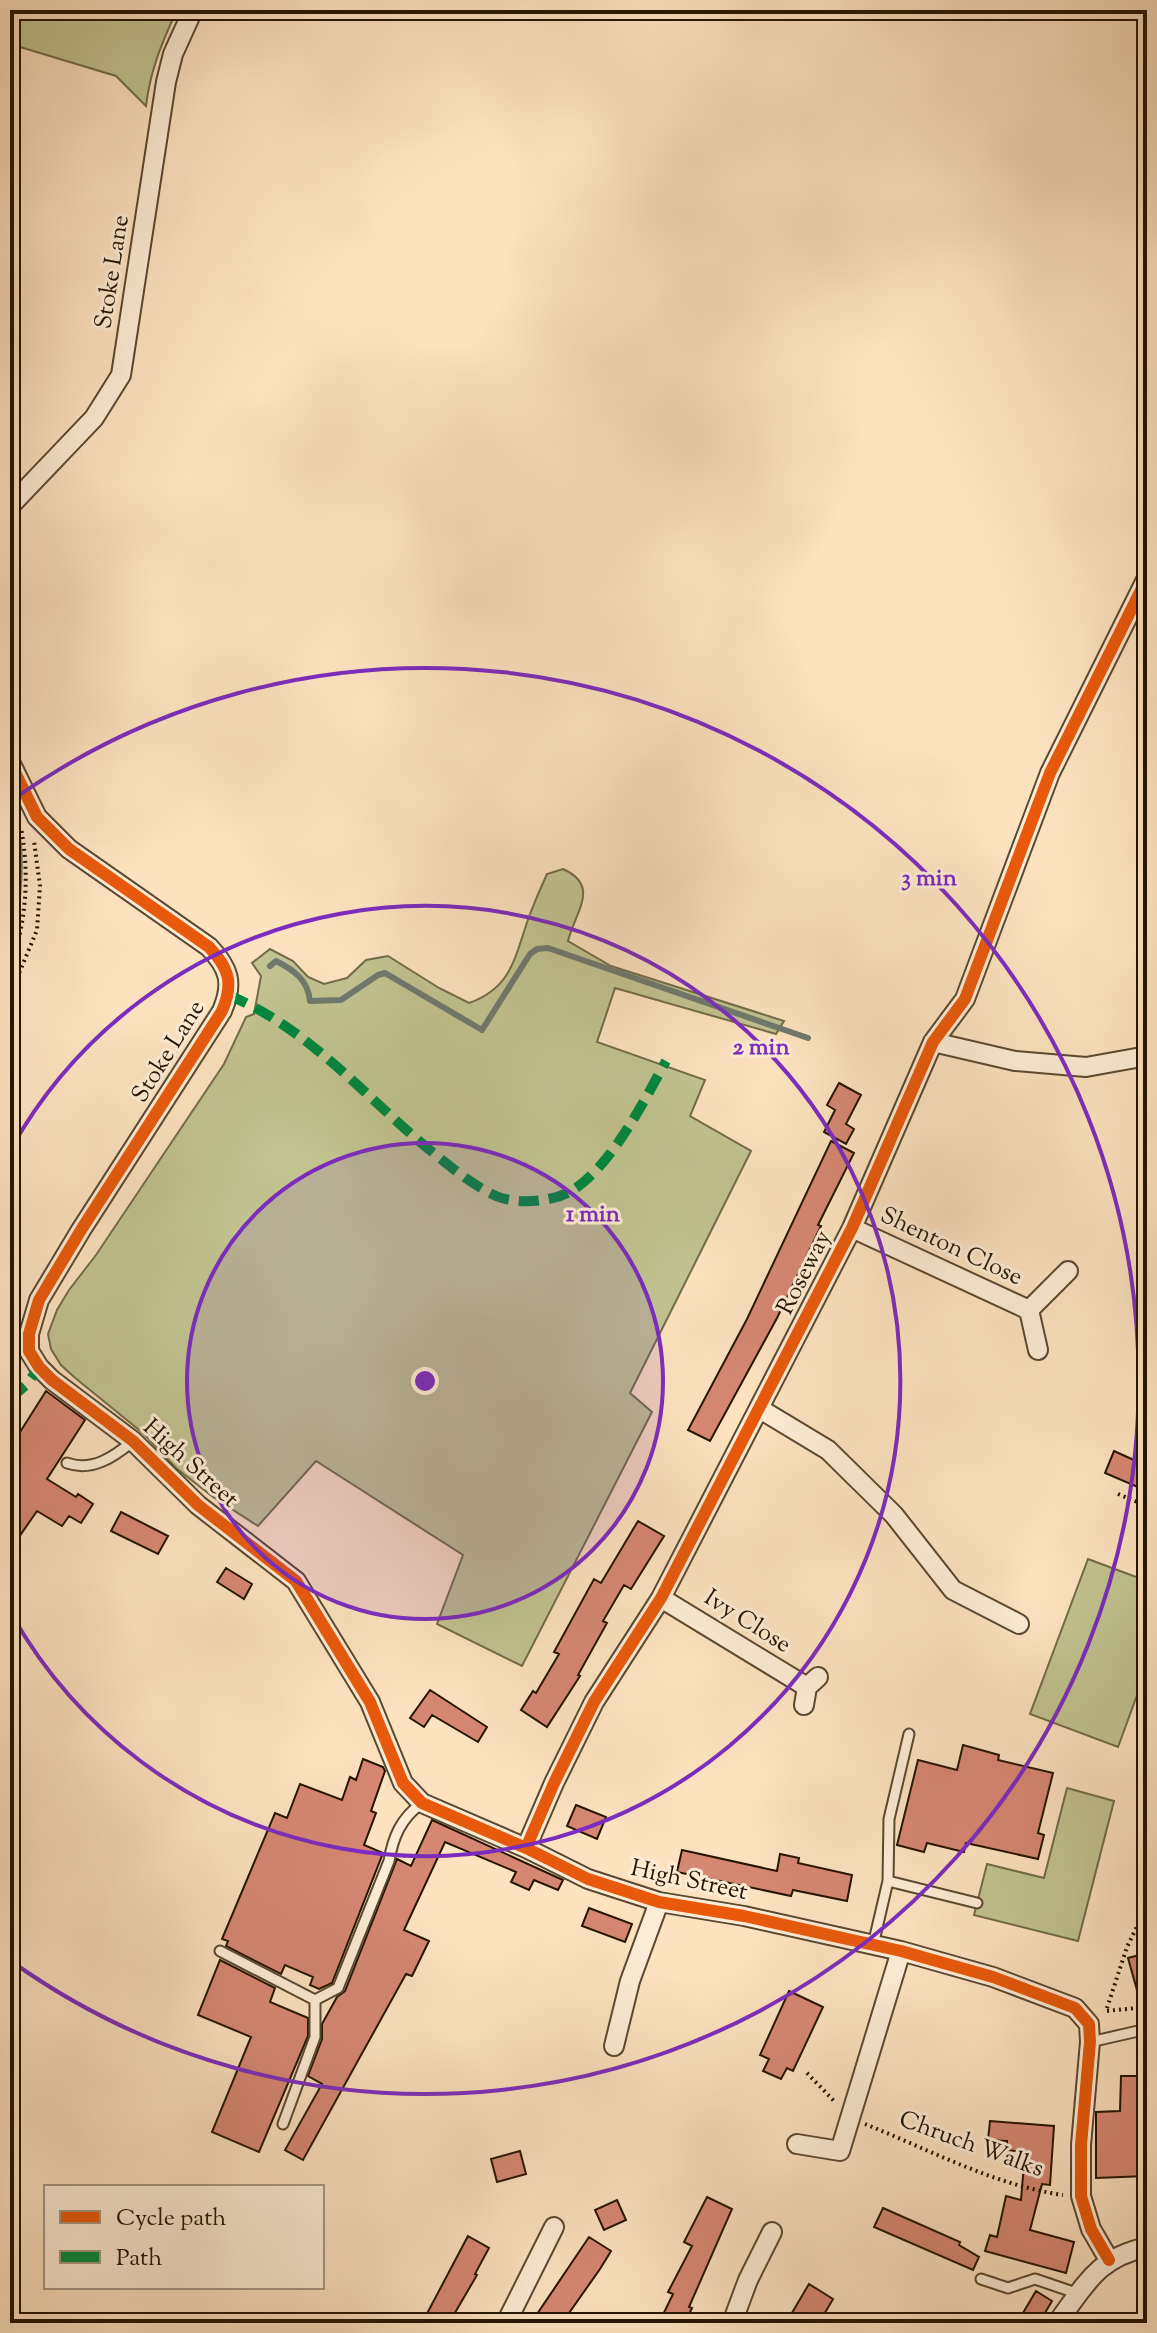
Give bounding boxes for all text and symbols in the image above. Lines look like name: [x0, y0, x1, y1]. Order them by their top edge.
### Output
street label: Stoke Lane: [87, 212, 139, 332]
text: 3 min: [901, 862, 958, 896]
street label: Stoke Lane: [124, 994, 214, 1110]
text: 2 min: [732, 1031, 790, 1065]
text: 1 min: [566, 1198, 621, 1232]
street label: Shenton Close: [874, 1199, 1028, 1295]
street label: Roseway: [769, 1225, 841, 1321]
centre of rings: [411, 1367, 439, 1395]
street label: High Street: [135, 1412, 245, 1516]
street label: Ivy Close: [697, 1582, 797, 1662]
street label: High Street: [627, 1852, 751, 1910]
street label: Chruch Walks: [894, 2103, 1048, 2187]
legend: [44, 2185, 324, 2289]
text: Cycle path: [116, 2202, 226, 2236]
text: Path: [116, 2242, 162, 2276]

